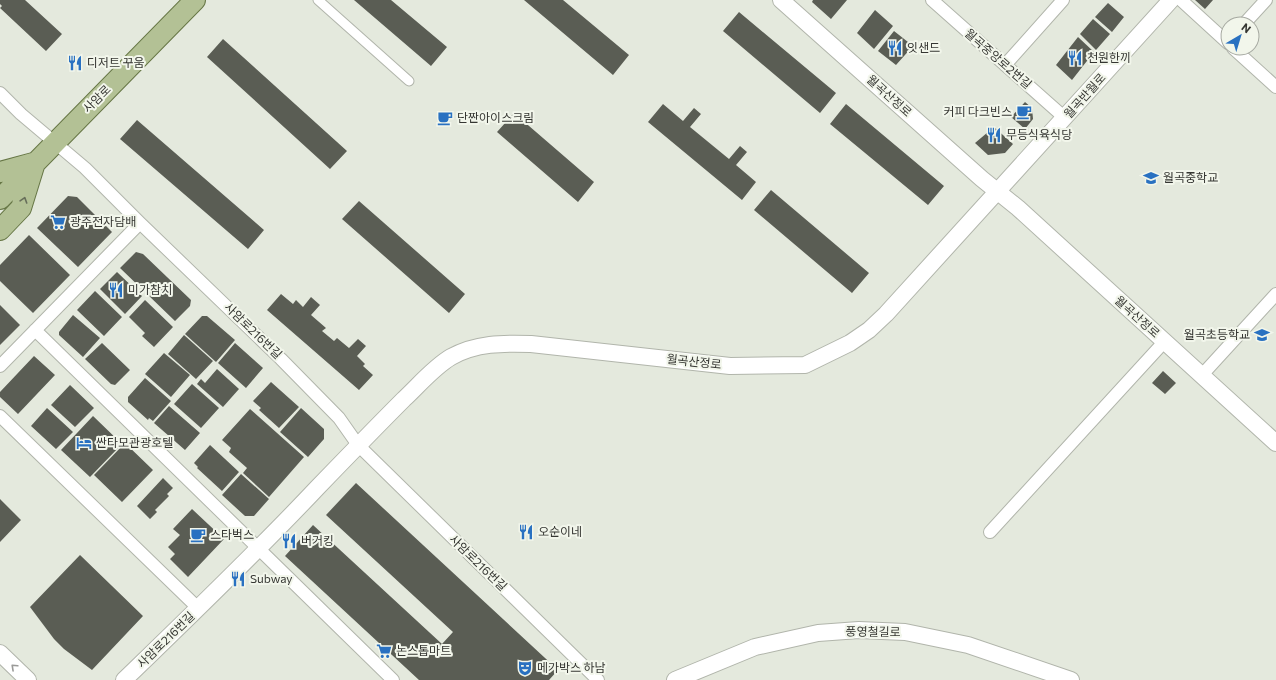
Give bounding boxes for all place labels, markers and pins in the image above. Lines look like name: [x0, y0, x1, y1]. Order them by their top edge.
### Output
restaurant icon: 잇샌드: [886, 39, 904, 57]
place label: 잇샌드: [907, 40, 940, 54]
restaurant icon: 천원한끼: [1066, 49, 1084, 67]
place label: 천원한끼: [1087, 50, 1131, 64]
restaurant icon: 디저트 꾸움: [66, 54, 84, 72]
place label: 디저트 꾸움: [87, 55, 145, 69]
cafe icon: 커피 다크빈스: [1015, 103, 1033, 121]
place label: 커피 다크빈스: [943, 104, 1012, 118]
cafe icon: 단짠아이스크림: [436, 109, 454, 127]
place label: 단짠아이스크림: [457, 110, 534, 124]
restaurant icon: 무등식육식당: [985, 126, 1003, 144]
place label: 무등식육식당: [1006, 127, 1072, 141]
school or university icon: 월곡중학교: [1142, 169, 1160, 187]
place label: 월곡중학교: [1163, 170, 1218, 184]
supermarket icon: 광주전자담배: [49, 213, 67, 231]
place label: 광주전자담배: [70, 214, 136, 228]
restaurant icon: 미가참치: [107, 281, 125, 299]
place label: 미가참치: [128, 282, 172, 296]
school or university icon: 월곡초등학교: [1253, 326, 1271, 344]
place label: 월곡초등학교: [1184, 327, 1250, 341]
hotel icon: 싼타모관광호텔: [75, 434, 93, 452]
place label: 싼타모관광호텔: [96, 435, 173, 449]
restaurant icon: 오순이네: [517, 523, 535, 541]
place label: 오순이네: [538, 524, 582, 538]
cafe icon: 스타벅스: [189, 526, 207, 544]
place label: 스타벅스: [210, 527, 254, 541]
restaurant icon: 버거킹: [280, 532, 298, 550]
place label: 버거킹: [301, 533, 334, 547]
restaurant icon: Subway: [229, 570, 247, 588]
place label: Subway: [250, 571, 293, 585]
supermarket icon: 논스톱마트: [375, 642, 393, 660]
place label: 논스톱마트: [396, 643, 451, 657]
theatre icon: 메가박스 하남: [516, 659, 534, 677]
place label: 메가박스 하남: [537, 660, 606, 674]

